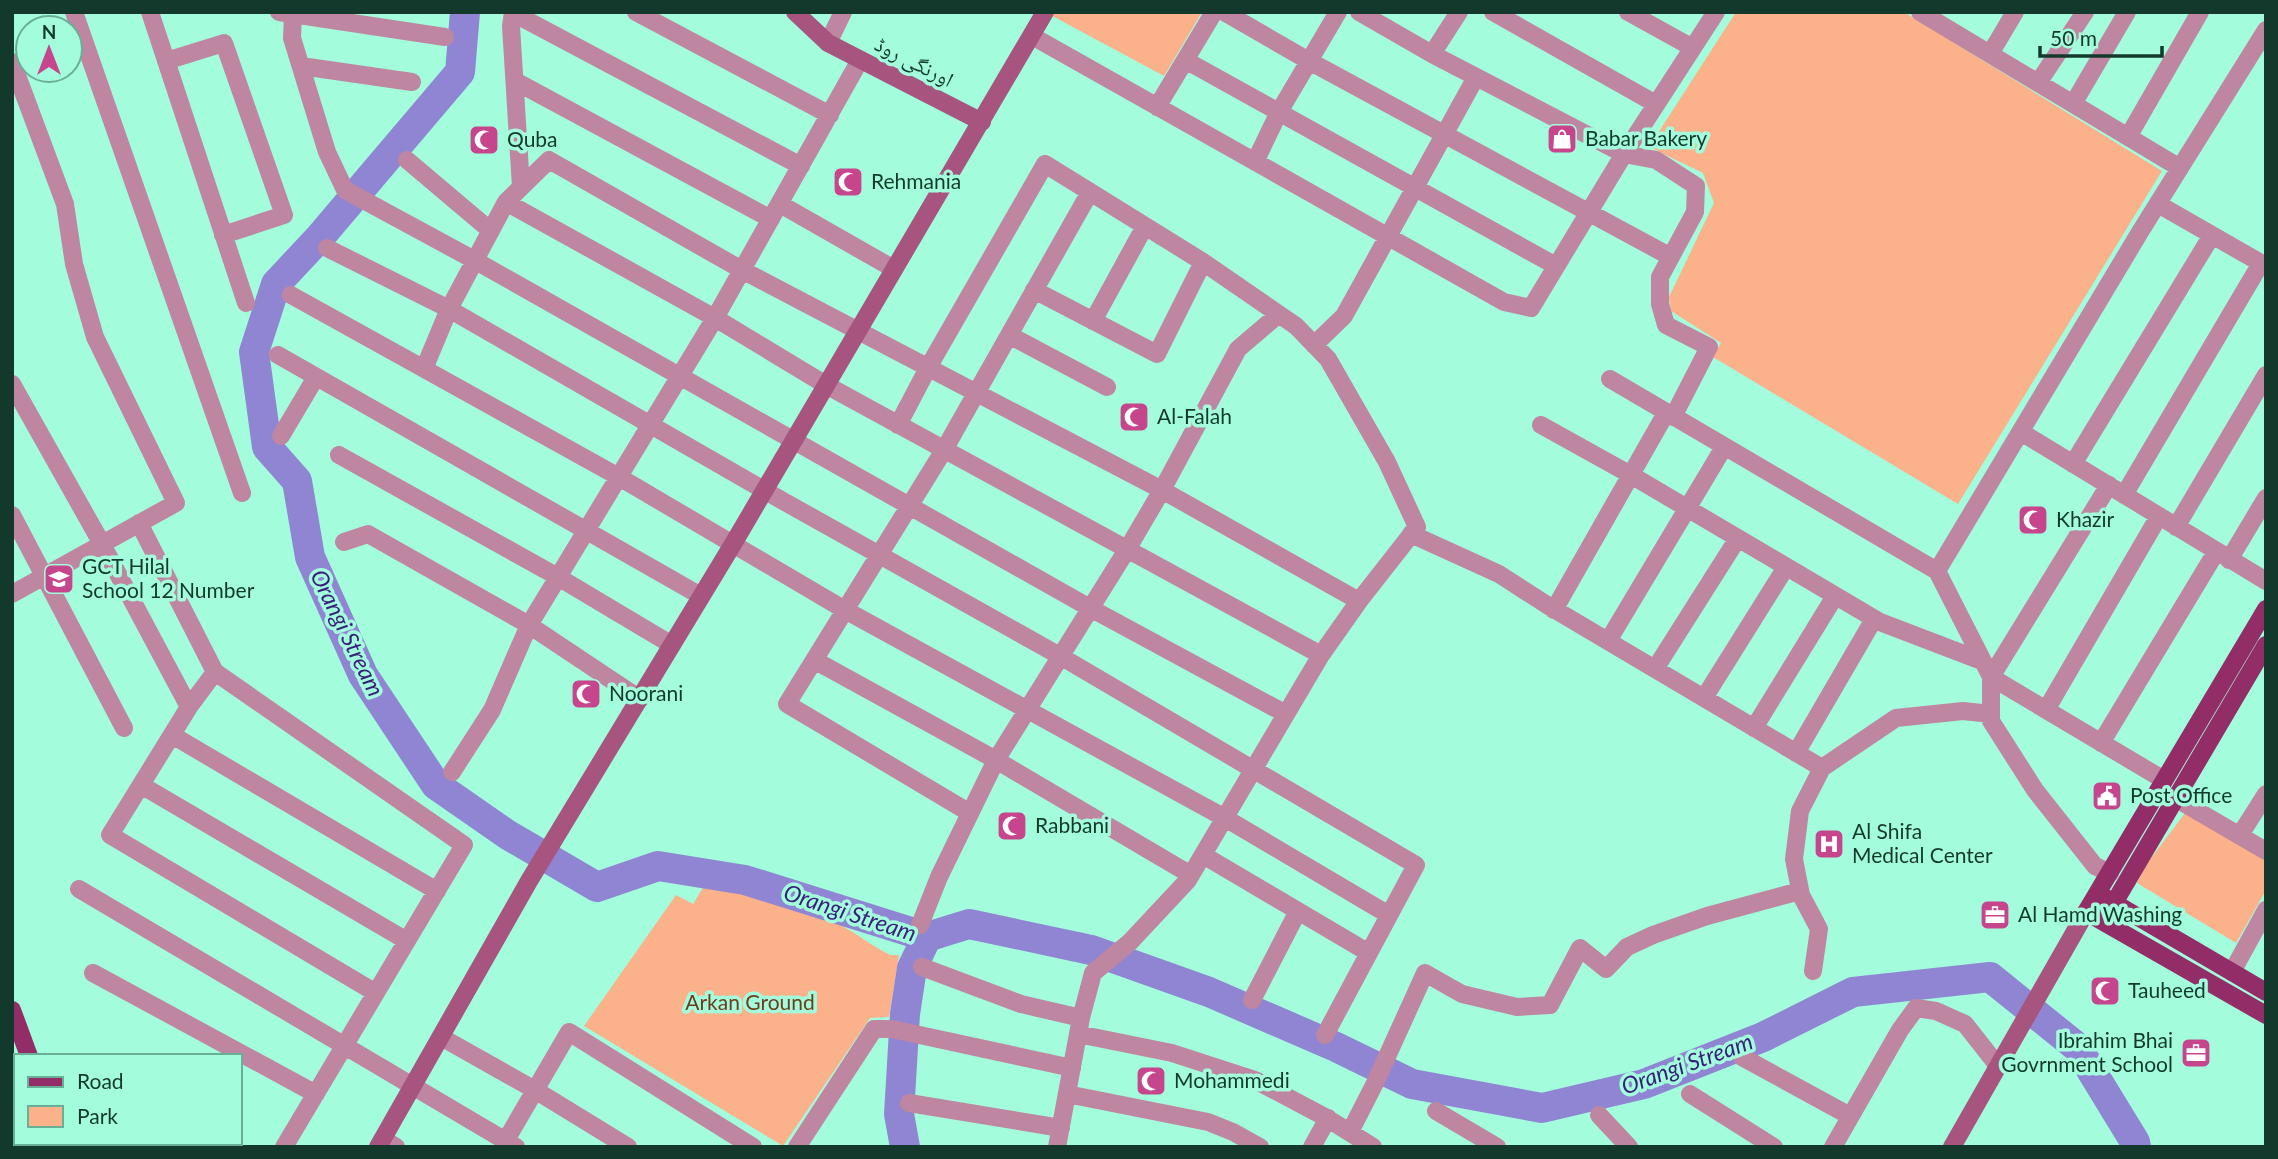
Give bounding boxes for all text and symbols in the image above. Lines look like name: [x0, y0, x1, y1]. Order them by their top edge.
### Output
north arrow: [14, 14, 84, 84]
scale bar: [2040, 14, 2162, 58]
text: N: [42, 20, 56, 43]
text: 50 m: [2050, 25, 2097, 50]
street label: اورنگی روڈ: [870, 30, 958, 93]
shop icon: Babar Bakery: [1545, 122, 1579, 156]
mosque icon: Quba: [467, 123, 501, 157]
place label: Babar Bakery: [1585, 125, 1707, 150]
place label: Quba: [507, 126, 558, 151]
mosque icon: Rehmania: [831, 165, 865, 199]
place label: Rehmania: [871, 168, 961, 193]
mosque icon: Al-Falah: [1117, 400, 1151, 434]
place label: Al-Falah: [1157, 403, 1232, 428]
mosque icon: Khazir: [2016, 503, 2050, 537]
place label: Khazir: [2056, 506, 2115, 531]
place label: GCT Hilal School 12 Number: [82, 553, 255, 602]
school or university icon: GCT Hilal School 12 Number: [42, 562, 76, 596]
water label: Orangi Stream: [305, 565, 391, 701]
mosque icon: Noorani: [569, 677, 603, 711]
place label: Noorani: [609, 680, 683, 705]
public building icon: Post Office: [2090, 779, 2124, 813]
place label: Post Office: [2130, 782, 2232, 807]
mosque icon: Rabbani: [995, 809, 1029, 843]
place label: Rabbani: [1035, 812, 1109, 837]
place label: Al Shifa Medical Center: [1852, 818, 1993, 867]
hospital icon: Al Shifa Medical Center: [1812, 827, 1846, 861]
water label: Orangi Stream: [781, 877, 920, 947]
office icon: Al Hamd Washing: [1978, 898, 2012, 932]
place label: Al Hamd Washing: [2018, 901, 2182, 926]
mosque icon: Tauheed: [2088, 974, 2122, 1008]
place label: Tauheed: [2128, 977, 2206, 1002]
park label: Arkan Ground: [685, 989, 815, 1014]
water label: Orangi Stream: [1617, 1026, 1756, 1100]
place label: Ibrahim Bhai Govrnment School: [2001, 1027, 2173, 1076]
office icon: Ibrahim Bhai Govrnment School: [2179, 1036, 2213, 1070]
legend: [14, 1054, 242, 1145]
mosque icon: Mohammedi: [1134, 1064, 1168, 1098]
place label: Mohammedi: [1174, 1067, 1290, 1092]
text: Road: [77, 1068, 124, 1093]
text: Park: [77, 1103, 118, 1128]

